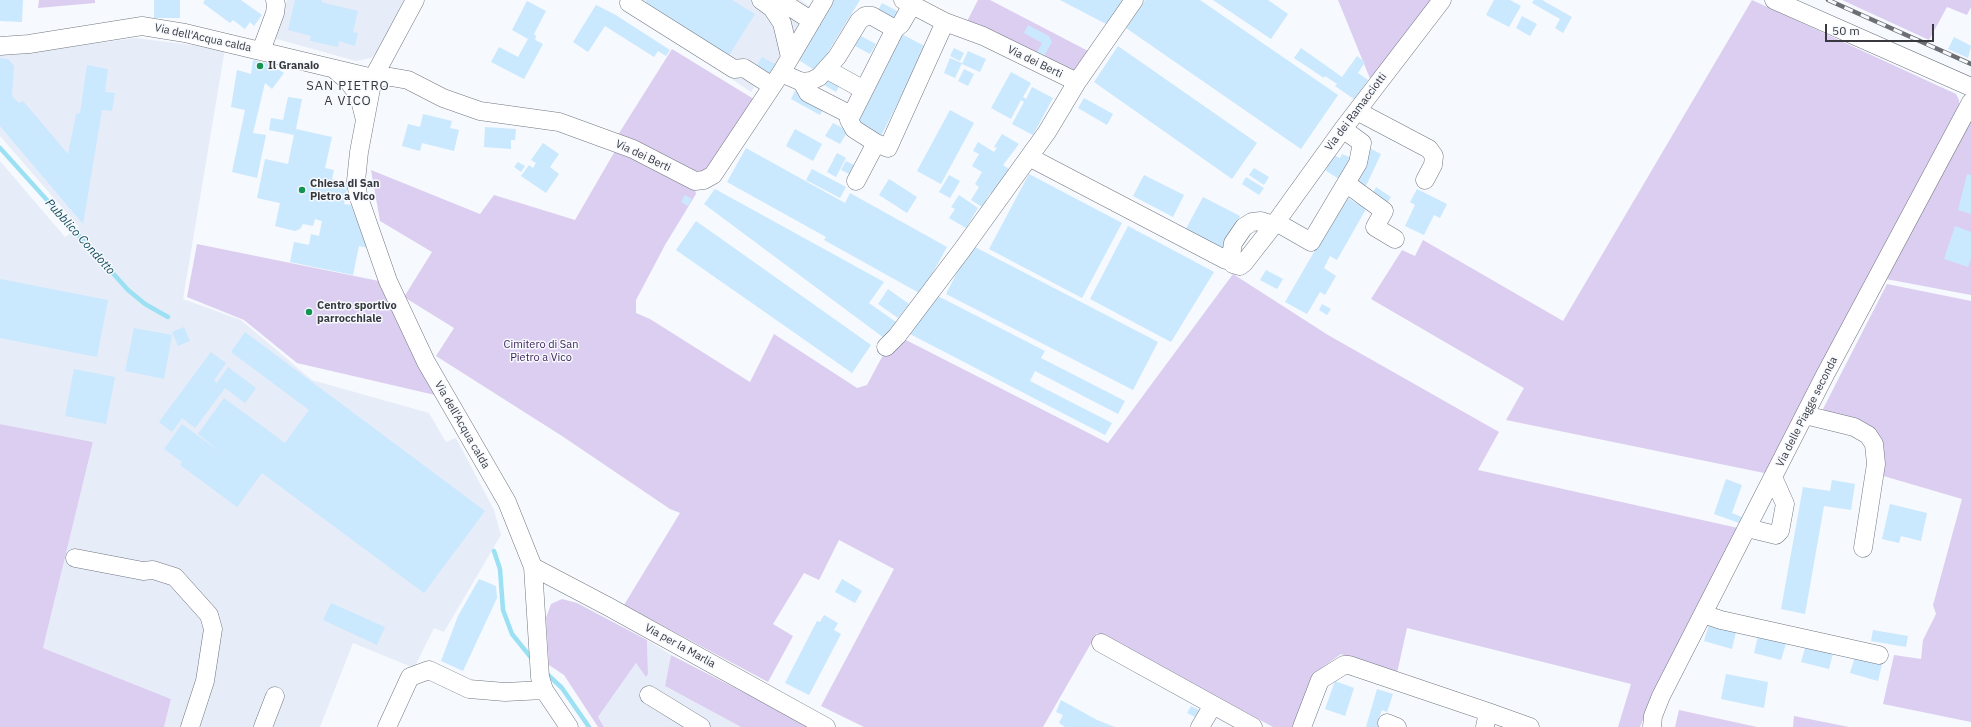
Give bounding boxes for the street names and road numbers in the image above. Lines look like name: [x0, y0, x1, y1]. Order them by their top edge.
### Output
street label: Via dell'Acqua calda: [153, 21, 253, 55]
street label: Via dei Berti: [1005, 43, 1065, 81]
street label: Via dei Ramacciotti: [1322, 70, 1390, 154]
street label: Via dei Berti: [613, 137, 673, 175]
street label: Via delle Piagge seconda: [1773, 355, 1841, 469]
street label: Via dell'Acqua calda: [432, 379, 492, 471]
street label: Via per la Marlia: [642, 621, 718, 671]

